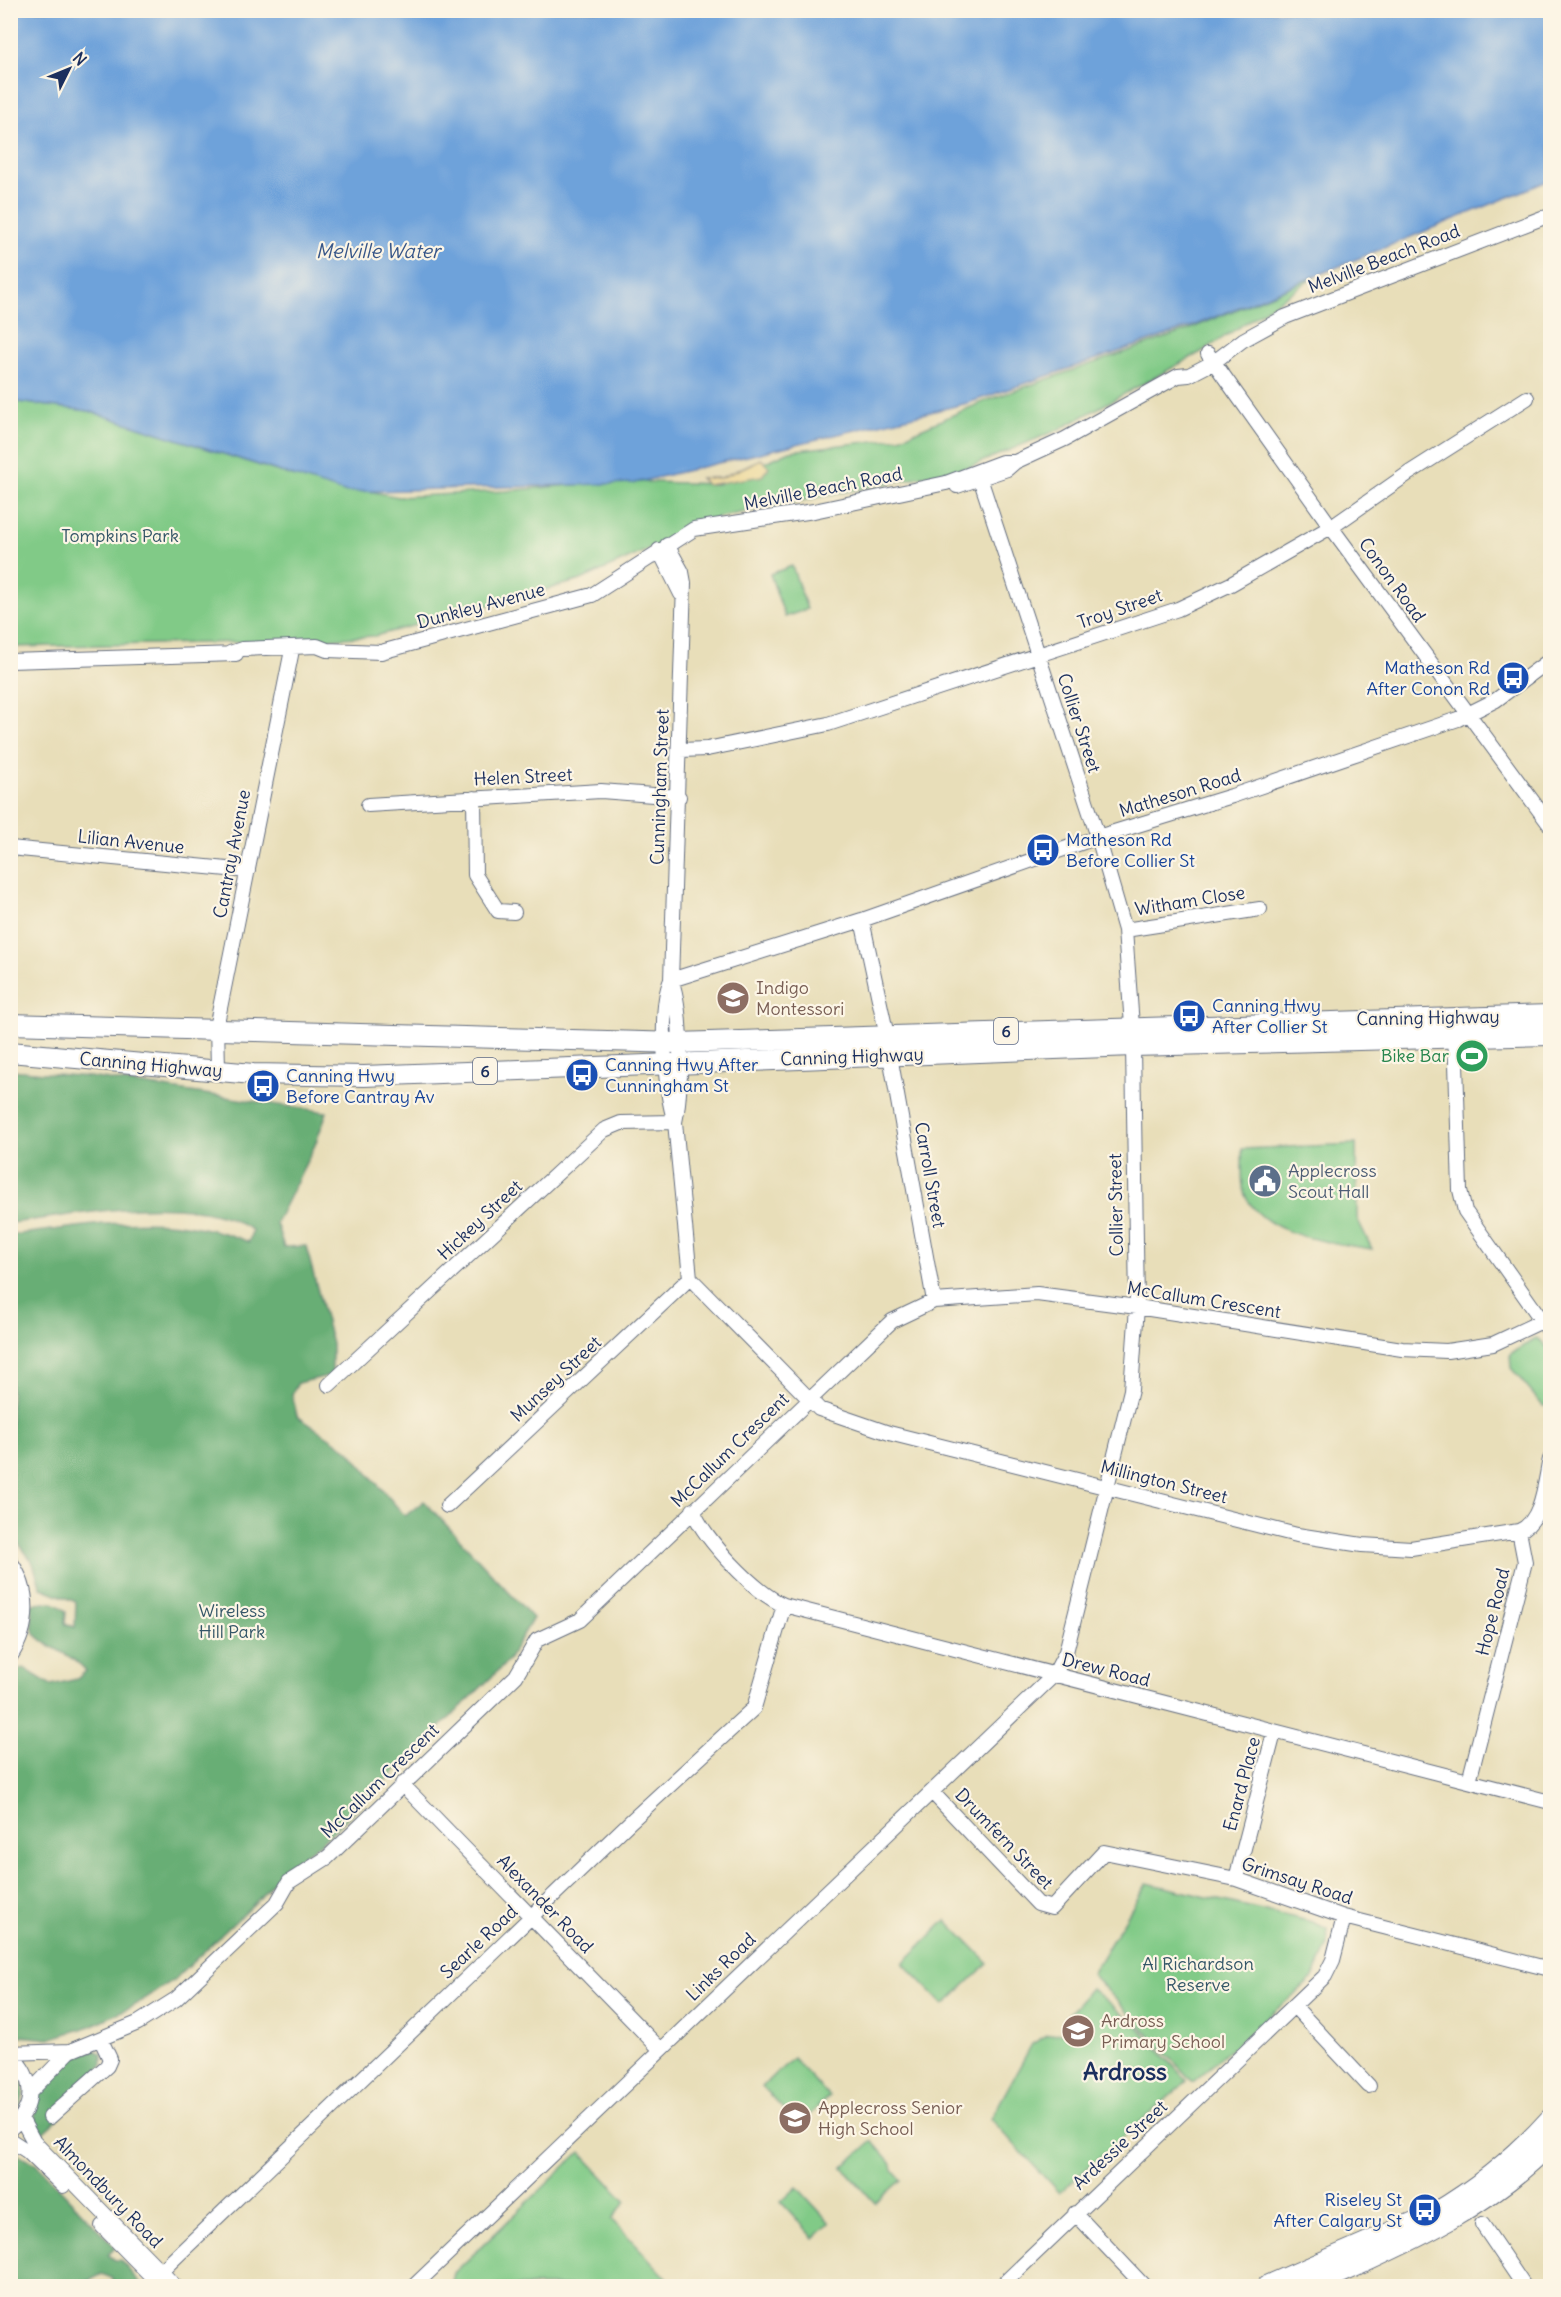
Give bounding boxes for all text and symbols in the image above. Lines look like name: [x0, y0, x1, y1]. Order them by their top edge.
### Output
north arrow: [39, 39, 99, 99]
text: N: [69, 48, 91, 70]
street label: Melville Beach Road: [1305, 219, 1463, 298]
water label: Melville Water: [316, 238, 443, 263]
street label: Melville Beach Road: [742, 462, 904, 515]
park label: Tompkins Park: [61, 524, 179, 547]
street label: Conon Road: [1354, 533, 1431, 627]
street label: Dunkley Avenue: [414, 577, 547, 634]
street label: Troy Street: [1074, 583, 1165, 634]
place label: Matheson Rd After Conon Rd: [1366, 656, 1490, 700]
bus stop icon: Matheson Rd After Conon Rd: [1495, 660, 1531, 696]
street label: Collier Street: [1053, 670, 1106, 775]
street label: Cunningham Street: [645, 709, 674, 865]
street label: Helen Street: [473, 762, 573, 791]
street label: Matheson Road: [1116, 763, 1244, 822]
street label: Cantray Avenue: [208, 788, 255, 920]
street label: Lilian Avenue: [77, 824, 186, 859]
place label: Matheson Rd Before Collier St: [1066, 828, 1195, 872]
bus stop icon: Matheson Rd Before Collier St: [1025, 832, 1061, 868]
street label: Witham Close: [1133, 880, 1247, 921]
place label: Indigo Montessori: [756, 976, 844, 1020]
school or university icon: Indigo Montessori: [715, 980, 751, 1016]
place label: Canning Hwy After Collier St: [1212, 994, 1328, 1038]
bus stop icon: Canning Hwy After Collier St: [1171, 998, 1207, 1034]
street label: Canning Highway: [1356, 1005, 1500, 1030]
road number: 6: [994, 1018, 1018, 1044]
sports icon: Bike Bar: [1454, 1038, 1490, 1074]
street label: Canning Highway: [780, 1043, 924, 1070]
place label: Bike Bar: [1381, 1044, 1450, 1067]
street label: Canning Highway: [79, 1047, 223, 1082]
place label: Canning Hwy After Cunningham St: [605, 1053, 759, 1097]
bus stop icon: Canning Hwy After Cunningham St: [564, 1057, 600, 1093]
road number: 6: [473, 1058, 497, 1084]
place label: Canning Hwy Before Cantray Av: [286, 1064, 435, 1108]
bus stop icon: Canning Hwy Before Cantray Av: [245, 1068, 281, 1104]
street label: Carroll Street: [910, 1120, 951, 1230]
street label: Collier Street: [1103, 1153, 1128, 1257]
place label: Applecross Scout Hall: [1288, 1159, 1377, 1203]
public building icon: Applecross Scout Hall: [1247, 1163, 1283, 1199]
street label: Hickey Street: [433, 1175, 527, 1265]
street label: McCallum Crescent: [1126, 1276, 1283, 1323]
street label: Munsey Street: [505, 1331, 606, 1427]
street label: McCallum Crescent: [666, 1387, 794, 1512]
street label: Millington Street: [1098, 1455, 1230, 1508]
street label: Hope Road: [1471, 1565, 1515, 1658]
park label: Wireless Hill Park: [198, 1599, 266, 1643]
street label: Drew Road: [1060, 1647, 1153, 1692]
street label: McCallum Crescent: [316, 1718, 444, 1843]
street label: Enard Place: [1218, 1734, 1265, 1834]
street label: Drumfern Street: [950, 1783, 1058, 1894]
street label: Alexander Road: [492, 1849, 599, 1958]
street label: Grimsay Road: [1239, 1852, 1356, 1909]
street label: Searle Road: [435, 1900, 522, 1983]
street label: Links Road: [681, 1927, 761, 2006]
park label: Al Richardson Reserve: [1142, 1952, 1254, 1996]
place label: Ardross Primary School: [1101, 2009, 1225, 2053]
school or university icon: Ardross Primary School: [1060, 2013, 1096, 2049]
district label: Ardross: [1083, 2056, 1167, 2086]
street label: Ardessie Street: [1067, 2095, 1172, 2194]
place label: Applecross Senior High School: [818, 2096, 963, 2140]
school or university icon: Applecross Senior High School: [777, 2100, 813, 2136]
street label: Almondbury Road: [49, 2131, 168, 2253]
place label: Riseley St After Calgary St: [1273, 2188, 1402, 2232]
bus stop icon: Riseley St After Calgary St: [1407, 2192, 1443, 2228]

